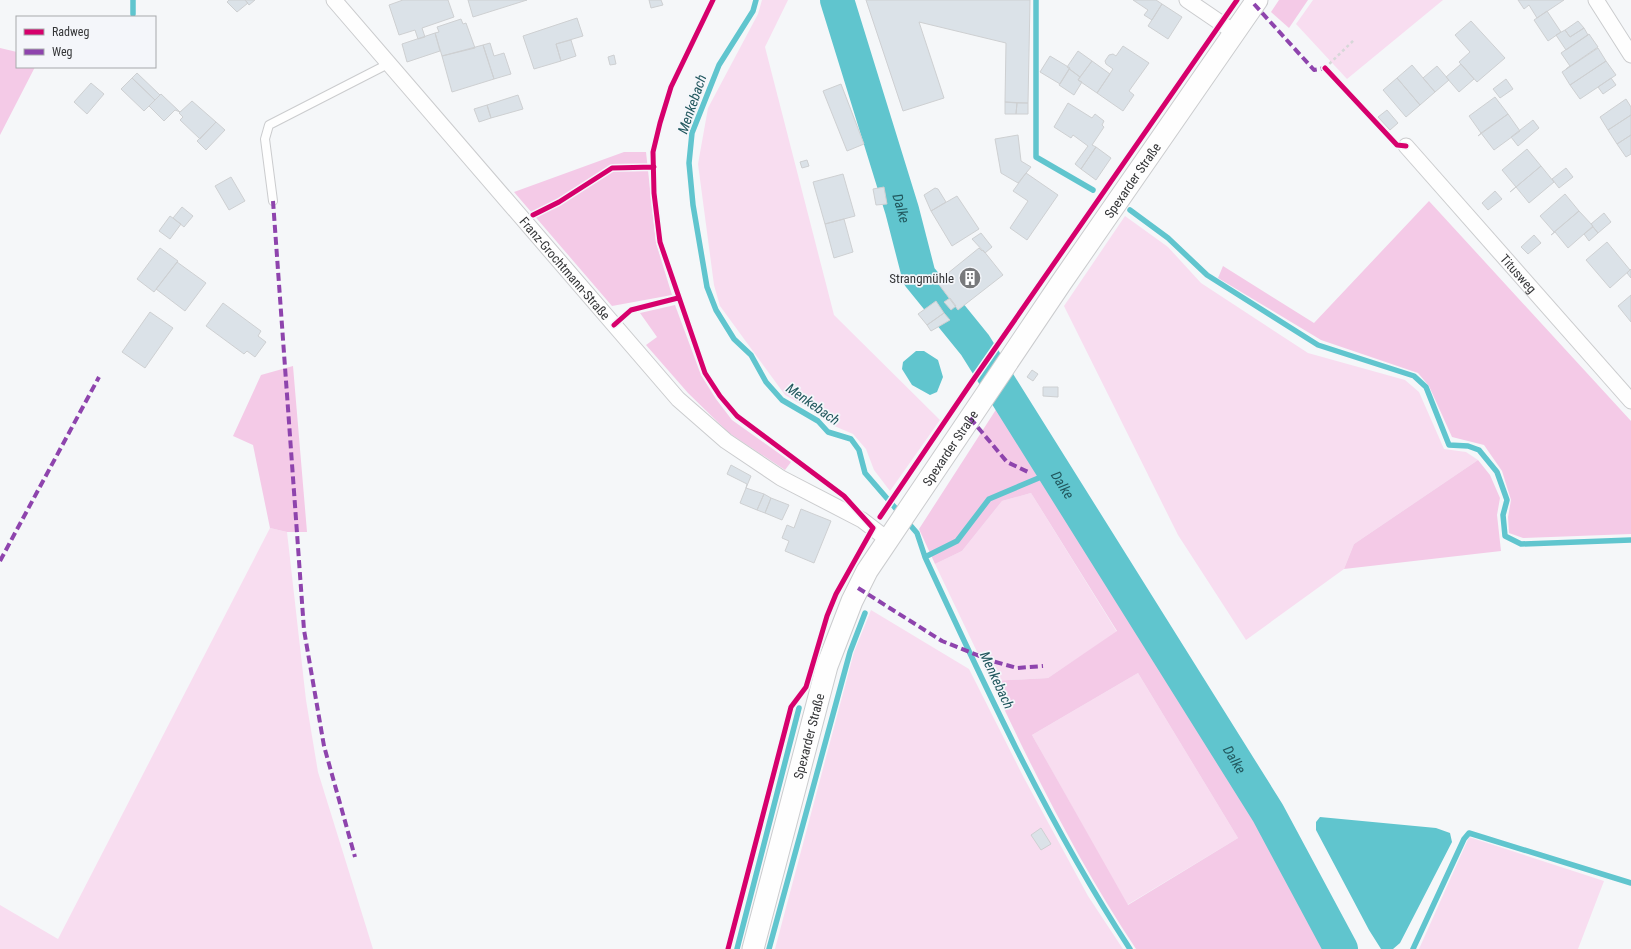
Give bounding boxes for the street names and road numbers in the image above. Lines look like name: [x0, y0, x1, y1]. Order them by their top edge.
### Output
street label: Spexarder Straße: [1101, 140, 1164, 221]
street label: Franz-Grochtmann-Straße: [516, 214, 613, 323]
street label: Titusweg: [1497, 251, 1539, 296]
street label: Spexarder Straße: [919, 408, 981, 489]
street label: Spexarder Straße: [791, 692, 828, 781]

